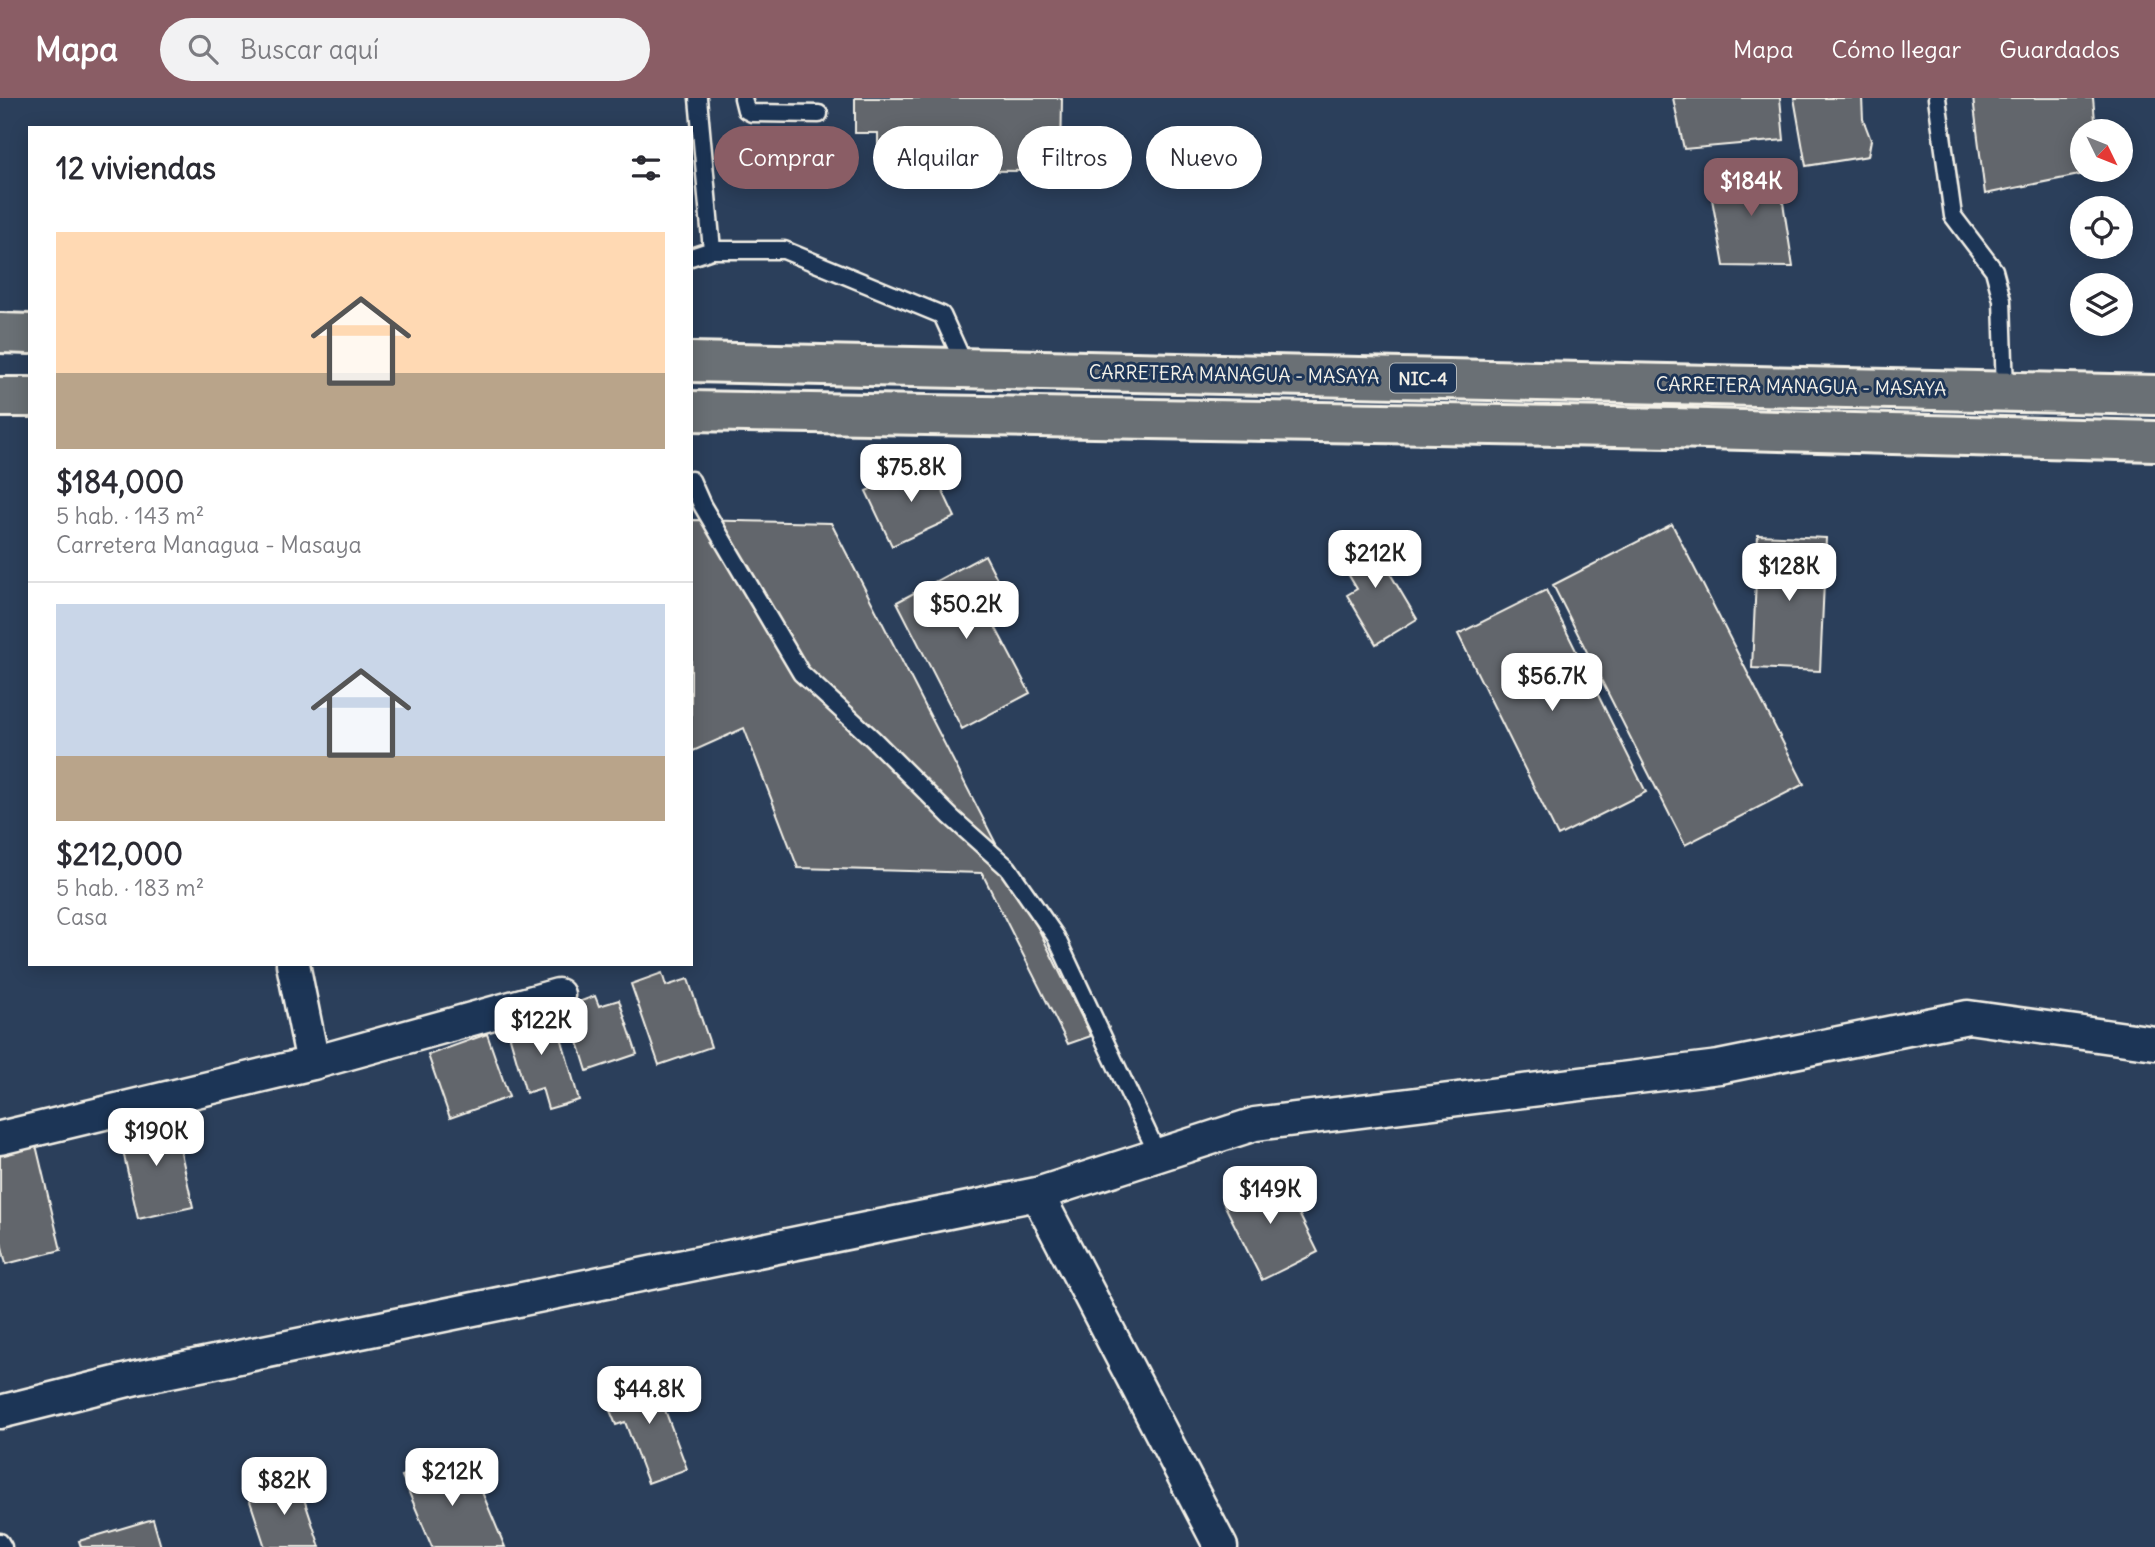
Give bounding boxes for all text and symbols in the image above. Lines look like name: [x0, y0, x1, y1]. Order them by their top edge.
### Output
search box: [160, 18, 650, 81]
text: Mapa: [35, 28, 118, 70]
icon: search: [184, 30, 222, 68]
text: Buscar aquí: [240, 33, 379, 66]
text: Mapa: [1733, 34, 1793, 64]
text: Cómo llegar: [1831, 34, 1961, 64]
text: Guardados: [1999, 34, 2120, 64]
north arrow: [2070, 119, 2133, 182]
map controls: [2070, 119, 2133, 336]
chip: Comprar: [714, 126, 859, 189]
chip: Alquilar: [873, 126, 1003, 189]
chip: Filtros: [1017, 126, 1132, 189]
chip: Nuevo: [1146, 126, 1262, 189]
text: 12 viviendas: [56, 149, 216, 187]
icon: filters: [627, 149, 665, 187]
pin: $184K: [1702, 158, 1800, 218]
text: $184K: [1720, 166, 1782, 195]
button: locate: [2070, 196, 2133, 259]
button: layers: [2070, 273, 2133, 336]
icon: home: [298, 278, 424, 404]
street label: CARRETERA MANAGUA - MASAYA: [1089, 359, 1379, 389]
road number: NIC-4: [1390, 364, 1456, 392]
street label: CARRETERA MANAGUA - MASAYA: [1656, 371, 1946, 401]
pin: $75.8K: [854, 444, 968, 504]
text: $75.8K: [876, 452, 946, 481]
text: $184,000: [56, 463, 184, 501]
text: 5 hab. · 143 m²: [56, 501, 204, 530]
text: Carretera Managua - Masaya: [56, 530, 362, 559]
pin: $212K: [1326, 531, 1424, 590]
text: $212K: [1344, 538, 1406, 567]
pin: $128K: [1740, 544, 1838, 603]
text: $128K: [1758, 551, 1820, 580]
pin: $50.2K: [909, 582, 1023, 641]
text: $50.2K: [930, 589, 1002, 618]
icon: home: [298, 650, 424, 776]
pin: $56.7K: [1495, 654, 1609, 713]
text: $56.7K: [1517, 661, 1587, 690]
text: $212,000: [56, 835, 183, 873]
text: 5 hab. · 183 m²: [56, 873, 204, 902]
text: Casa: [56, 902, 108, 931]
pin: $122K: [492, 998, 590, 1057]
text: $122K: [511, 1005, 571, 1034]
pin: $190K: [107, 1108, 205, 1168]
text: $190K: [124, 1116, 188, 1145]
pin: $149K: [1221, 1166, 1319, 1226]
text: $149K: [1239, 1174, 1301, 1203]
pin: $44.8K: [592, 1366, 706, 1426]
text: $44.8K: [613, 1374, 685, 1403]
pin: $212K: [403, 1448, 501, 1508]
text: $212K: [421, 1456, 483, 1485]
pin: $82K: [243, 1458, 325, 1517]
text: $82K: [258, 1465, 310, 1494]

